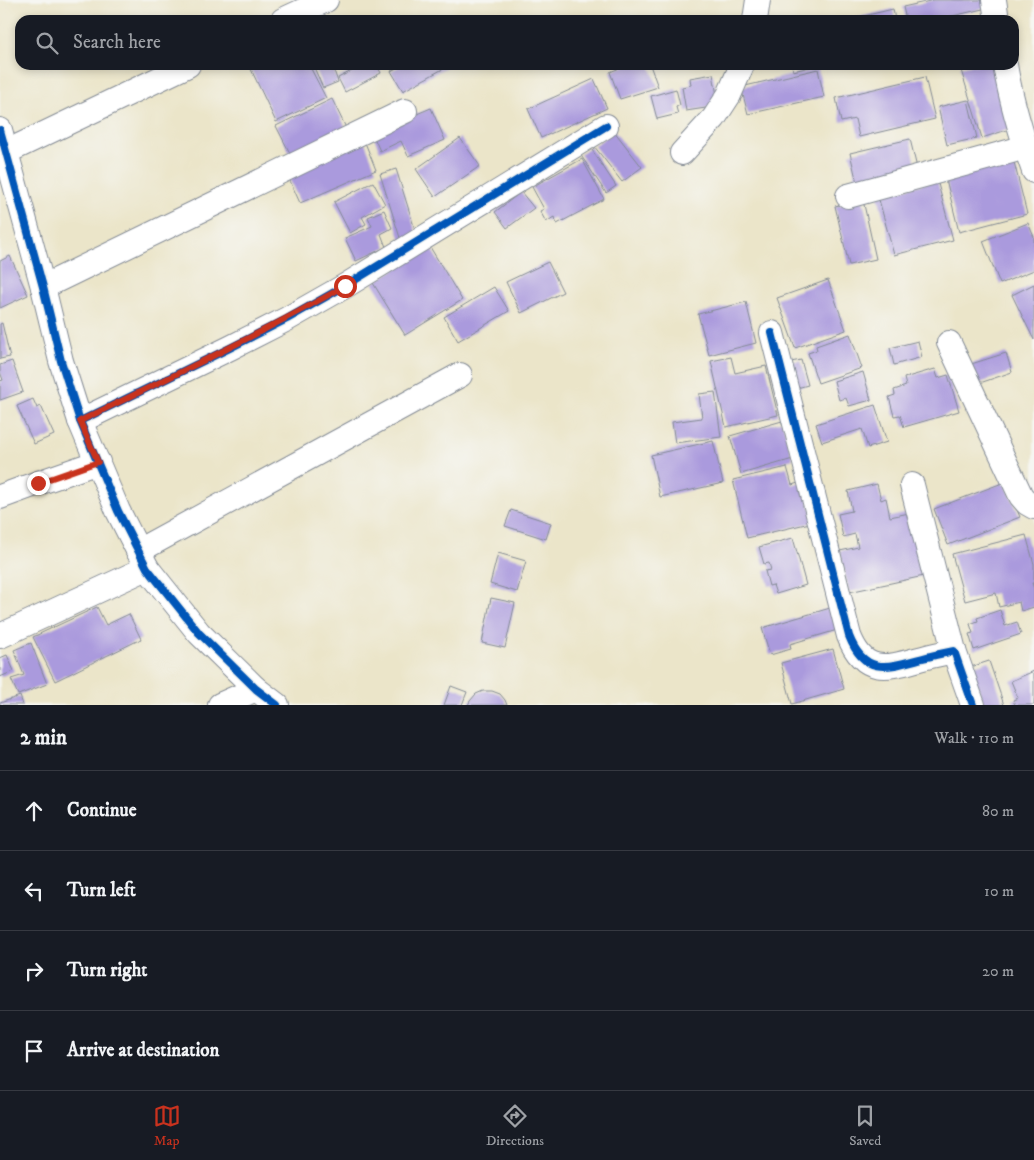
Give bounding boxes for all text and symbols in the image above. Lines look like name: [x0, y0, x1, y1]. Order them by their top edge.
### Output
search box: [15, 15, 1019, 70]
icon: search: [33, 29, 61, 57]
text: Search here: [73, 31, 161, 54]
route start: [334, 275, 357, 298]
route end: [27, 472, 50, 495]
text: 2 min: [20, 725, 67, 751]
text: Walk · 110 m: [934, 728, 1014, 748]
icon: ahead: [20, 797, 48, 825]
text: Continue: [67, 799, 137, 822]
text: 80 m: [982, 801, 1014, 821]
icon: left: [20, 877, 48, 905]
text: Turn left: [67, 879, 136, 902]
text: 10 m: [984, 881, 1014, 901]
icon: right: [20, 957, 48, 985]
text: Turn right: [67, 959, 147, 982]
text: 20 m: [982, 961, 1014, 981]
icon: arrive: [20, 1037, 48, 1065]
text: Arrive at destination: [67, 1039, 219, 1062]
tab: Map: [153, 1102, 181, 1150]
tab: Directions: [486, 1102, 544, 1150]
tab: Saved: [849, 1102, 881, 1150]

